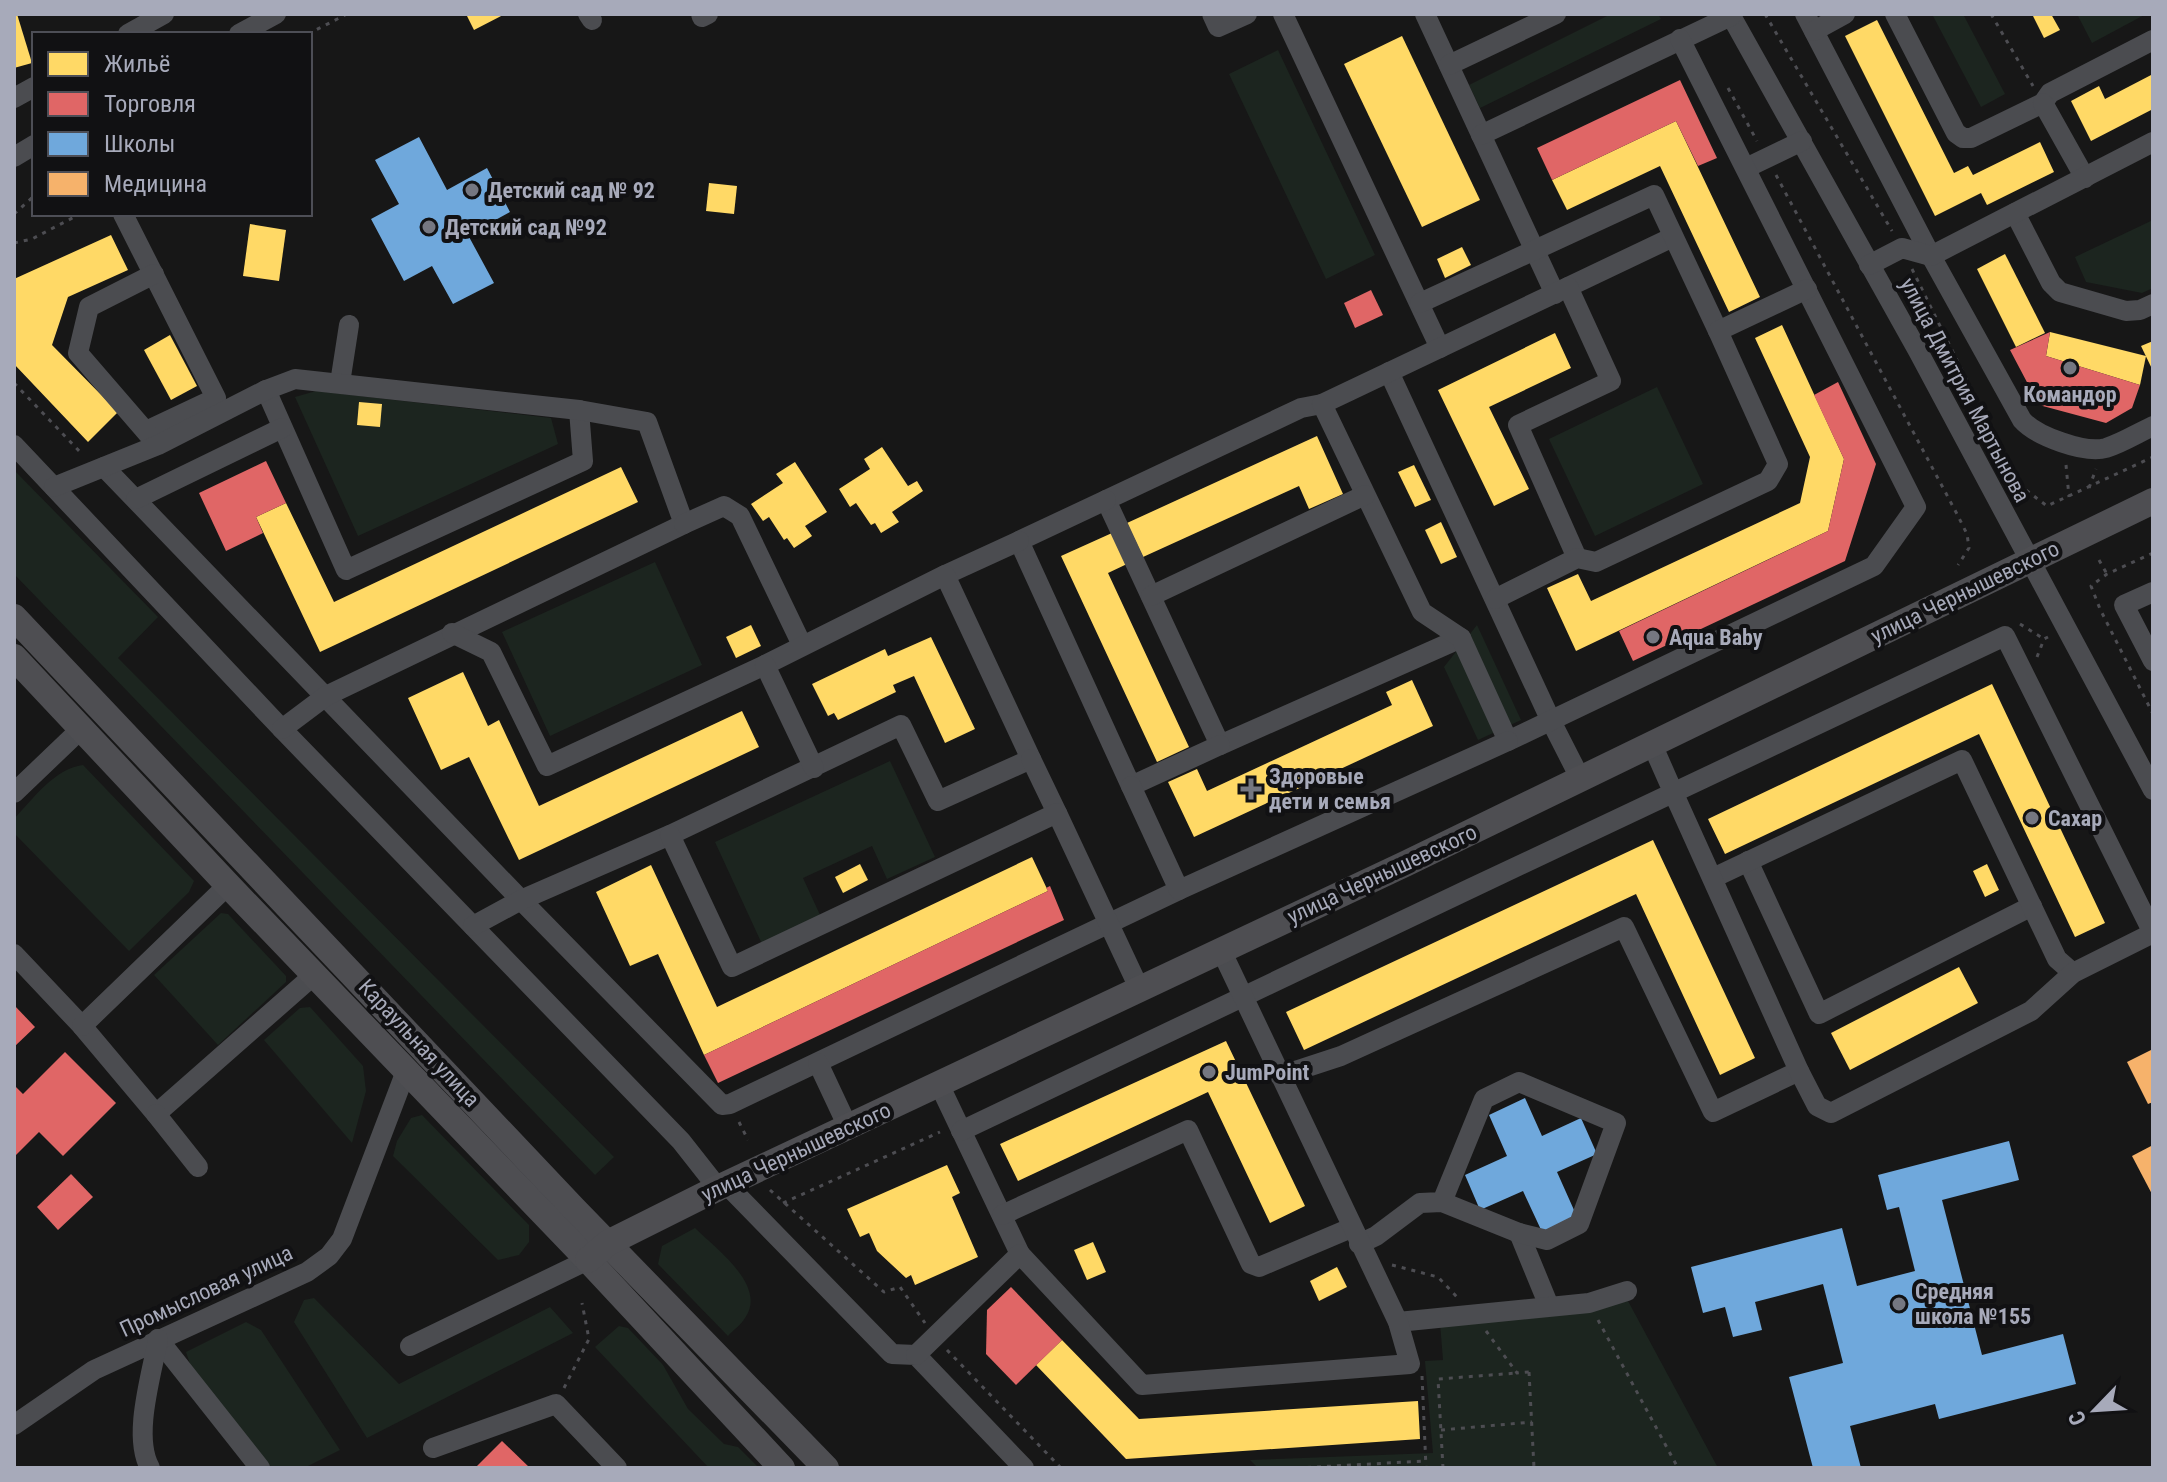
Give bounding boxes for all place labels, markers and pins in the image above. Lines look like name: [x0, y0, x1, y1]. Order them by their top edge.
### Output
place label: Детский сад № 92: [488, 178, 655, 203]
marker: Детский сад № 92: [463, 181, 481, 199]
place label: Детский сад №92: [445, 215, 607, 240]
marker: Детский сад №92: [420, 218, 438, 236]
marker: Командор: [2061, 359, 2079, 377]
place label: Командор: [2023, 382, 2117, 407]
place label: Aqua Baby: [1669, 625, 1763, 650]
marker: Aqua Baby: [1644, 628, 1662, 646]
place label: Здоровые дети и семья: [1269, 764, 1391, 814]
marker: Здоровые дети и семья: [1240, 778, 1262, 800]
place label: Сахар: [2048, 806, 2102, 831]
marker: Сахар: [2023, 809, 2041, 827]
place label: JumPoint: [1225, 1060, 1310, 1085]
marker: JumPoint: [1200, 1063, 1218, 1081]
place label: Средняя школа №155: [1915, 1279, 2031, 1329]
marker: Средняя школа №155: [1890, 1295, 1908, 1313]

